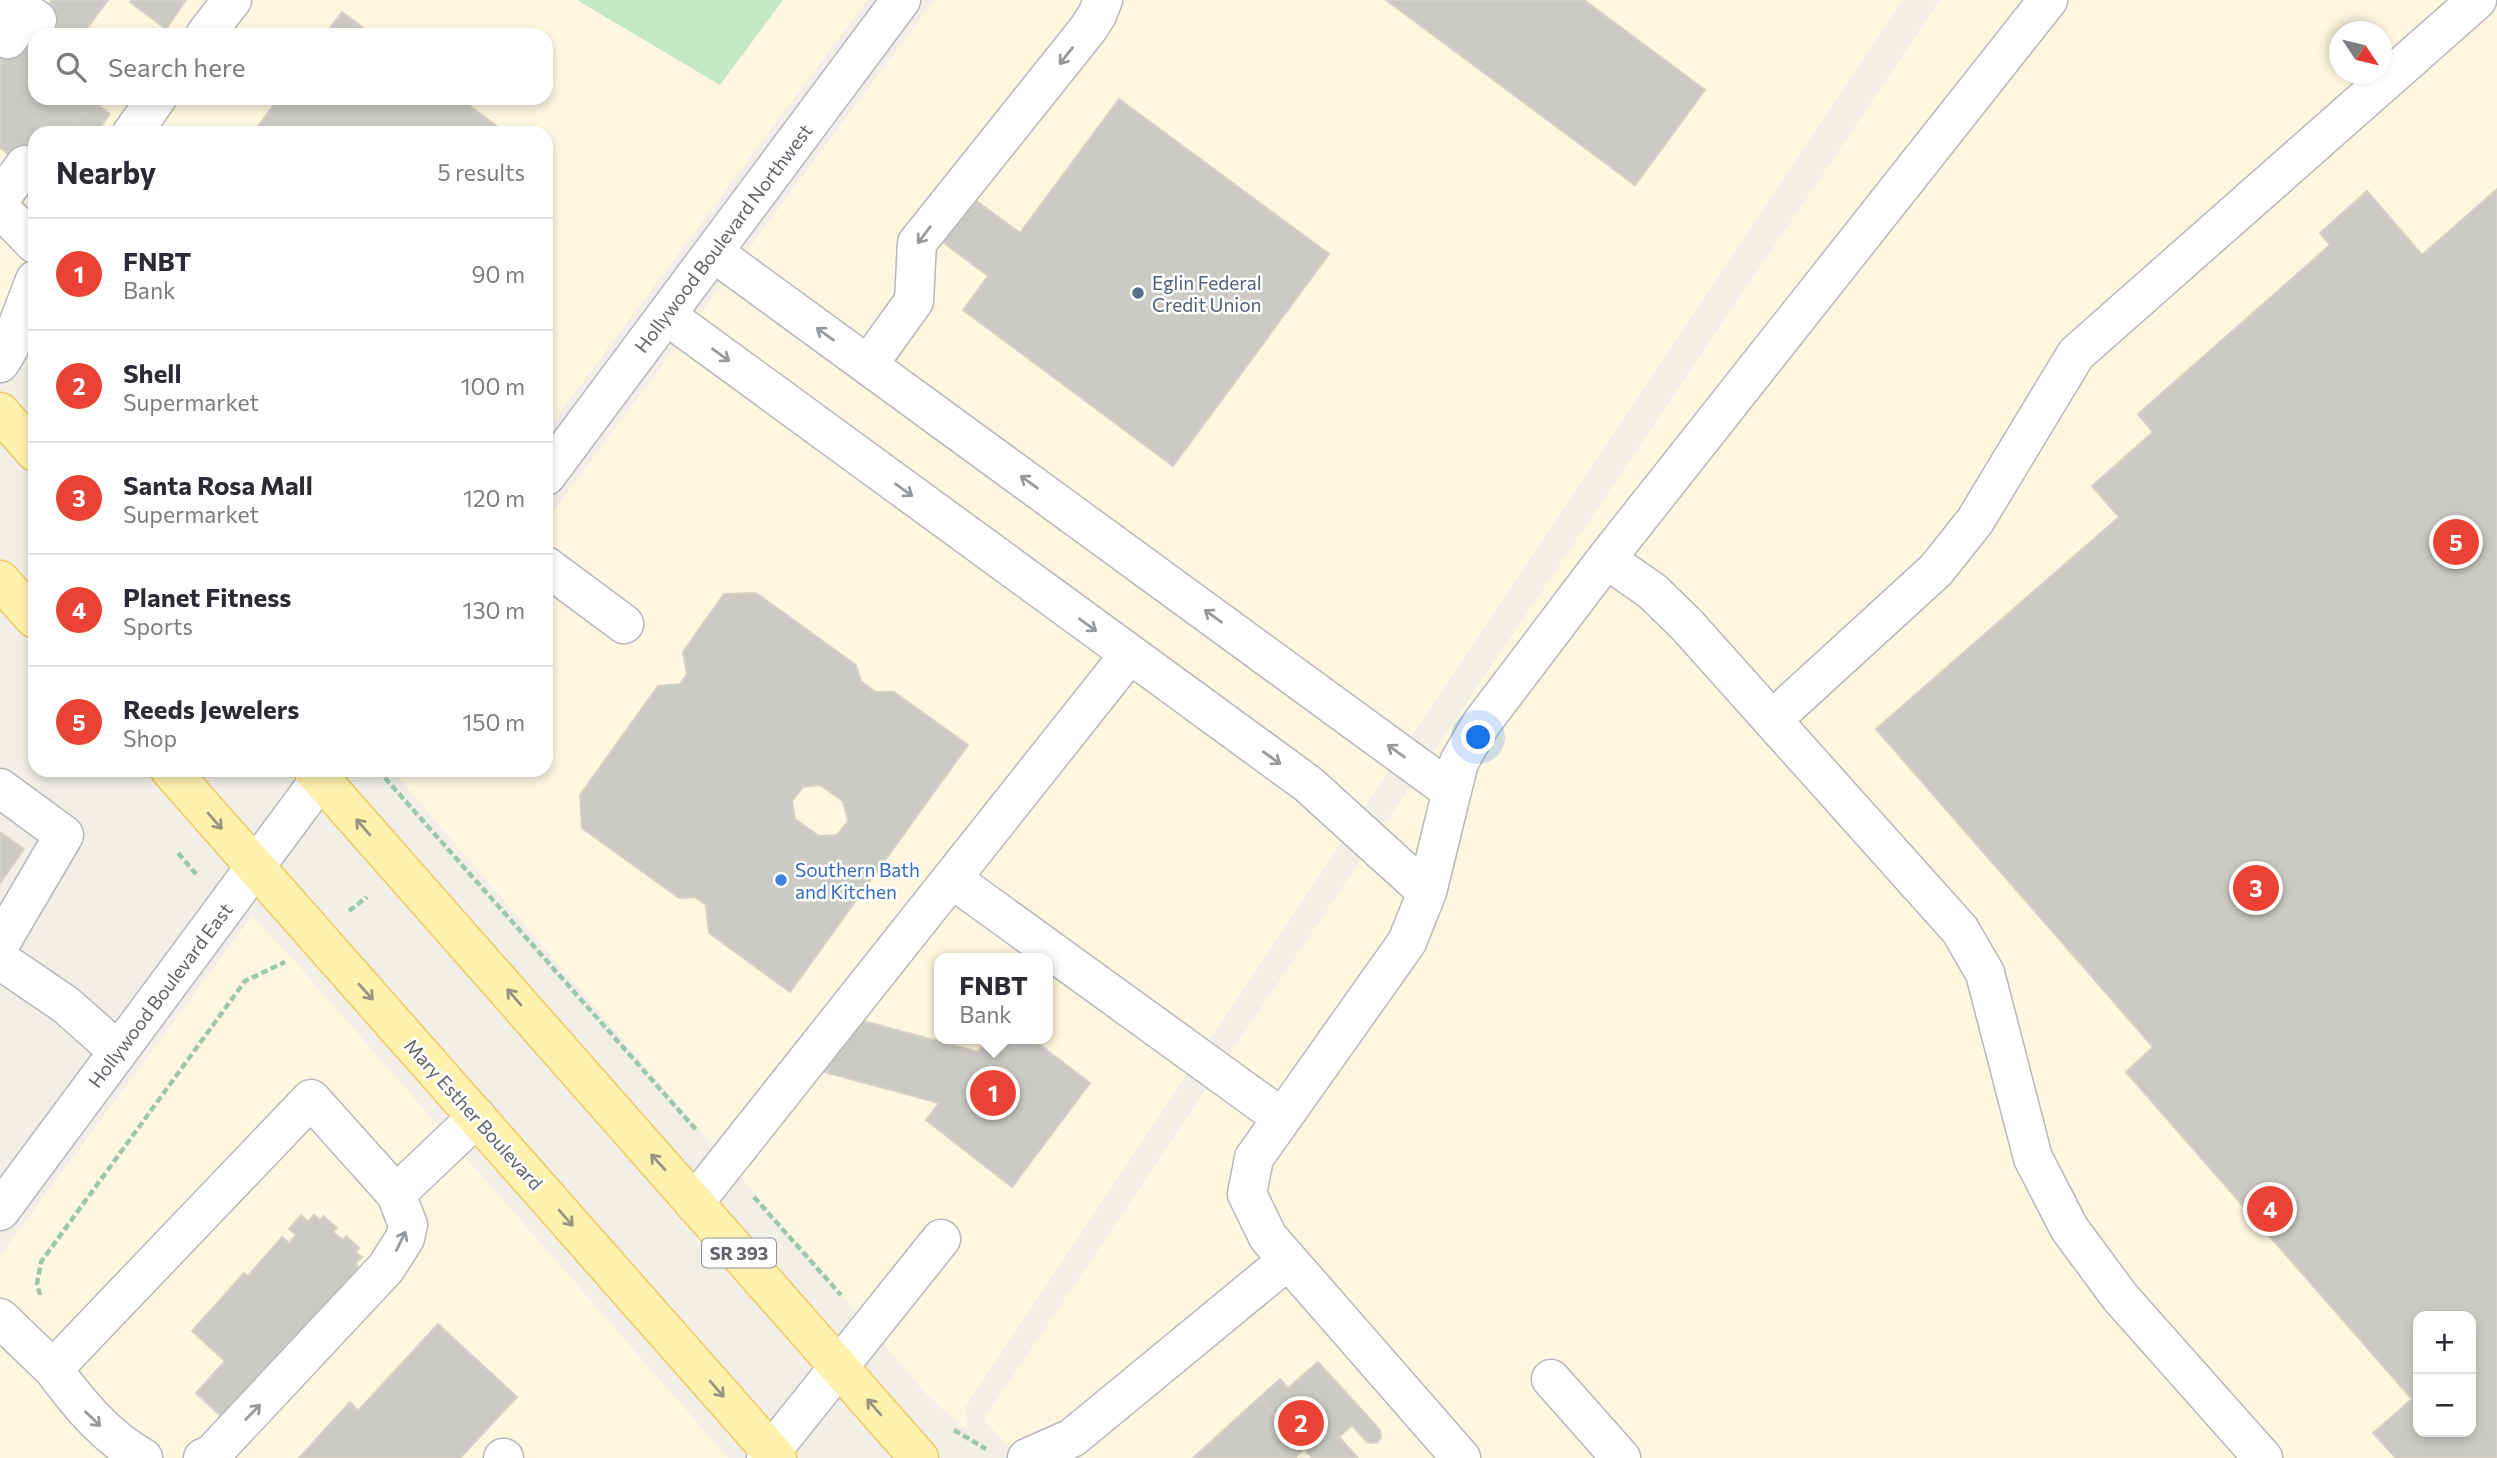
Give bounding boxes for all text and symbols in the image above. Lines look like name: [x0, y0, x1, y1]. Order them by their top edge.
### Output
north arrow: [2329, 21, 2392, 84]
search box: [28, 28, 553, 105]
one-way arrow: [1058, 47, 1073, 65]
icon: search: [52, 48, 90, 86]
text: Search here: [108, 51, 246, 82]
street label: Hollywood Boulevard Northwest: [629, 119, 817, 357]
text: Nearby: [56, 153, 156, 190]
text: 5 results: [437, 158, 525, 186]
one-way arrow: [917, 225, 932, 243]
text: FNBT: [123, 245, 191, 276]
text: 1: [74, 260, 84, 288]
text: 90 m: [472, 260, 525, 288]
place label: Eglin Federal Credit Union: [1152, 271, 1261, 316]
text: Bank: [123, 276, 176, 304]
marker: Eglin Federal Credit Union: [1130, 285, 1146, 301]
one-way arrow: [817, 326, 835, 341]
one-way arrow: [711, 348, 730, 363]
text: Shell: [123, 357, 182, 388]
text: 2: [72, 372, 86, 400]
text: 100 m: [461, 372, 525, 400]
text: Supermarket: [123, 388, 259, 416]
text: Santa Rosa Mall: [123, 469, 313, 500]
one-way arrow: [1020, 475, 1039, 489]
one-way arrow: [895, 482, 914, 497]
text: 3: [72, 484, 86, 512]
text: 120 m: [463, 484, 525, 512]
text: Supermarket: [123, 500, 259, 528]
pin: 5: [2433, 516, 2479, 568]
text: Planet Fitness: [123, 581, 291, 612]
text: 4: [72, 596, 86, 624]
text: 130 m: [463, 596, 525, 624]
one-way arrow: [1204, 609, 1222, 624]
text: Sports: [123, 612, 193, 640]
one-way arrow: [1078, 618, 1097, 632]
text: Reeds Jewelers: [123, 693, 299, 724]
text: 5: [72, 708, 86, 736]
text: 150 m: [462, 708, 525, 736]
your location: [1461, 720, 1495, 754]
text: Shop: [123, 724, 177, 752]
one-way arrow: [1387, 743, 1406, 758]
one-way arrow: [1262, 751, 1281, 765]
one-way arrow: [207, 812, 223, 830]
one-way arrow: [355, 818, 371, 836]
place label: Southern Bath and Kitchen: [795, 858, 920, 903]
pin: 3: [2233, 862, 2279, 914]
marker: Southern Bath and Kitchen: [773, 872, 789, 888]
street label: Hollywood Boulevard East: [83, 898, 237, 1092]
popup: [934, 953, 1053, 1044]
text: FNBT: [959, 969, 1028, 1000]
one-way arrow: [358, 983, 374, 1001]
one-way arrow: [506, 989, 522, 1007]
text: Bank: [959, 1000, 1012, 1028]
street label: Mary Esther Boulevard: [400, 1034, 548, 1194]
pin: 1: [970, 1067, 1016, 1119]
one-way arrow: [651, 1154, 667, 1172]
pin: 4: [2247, 1183, 2293, 1235]
one-way arrow: [558, 1209, 575, 1226]
one-way arrow: [395, 1231, 409, 1252]
road number: SR 393: [702, 1238, 776, 1268]
map controls: [2413, 1311, 2476, 1437]
button: +: [2413, 1311, 2476, 1374]
button: −: [2413, 1374, 2476, 1437]
one-way arrow: [709, 1380, 725, 1398]
pin: 2: [1278, 1397, 1324, 1449]
one-way arrow: [865, 1399, 882, 1416]
one-way arrow: [244, 1404, 261, 1421]
one-way arrow: [84, 1410, 101, 1427]

